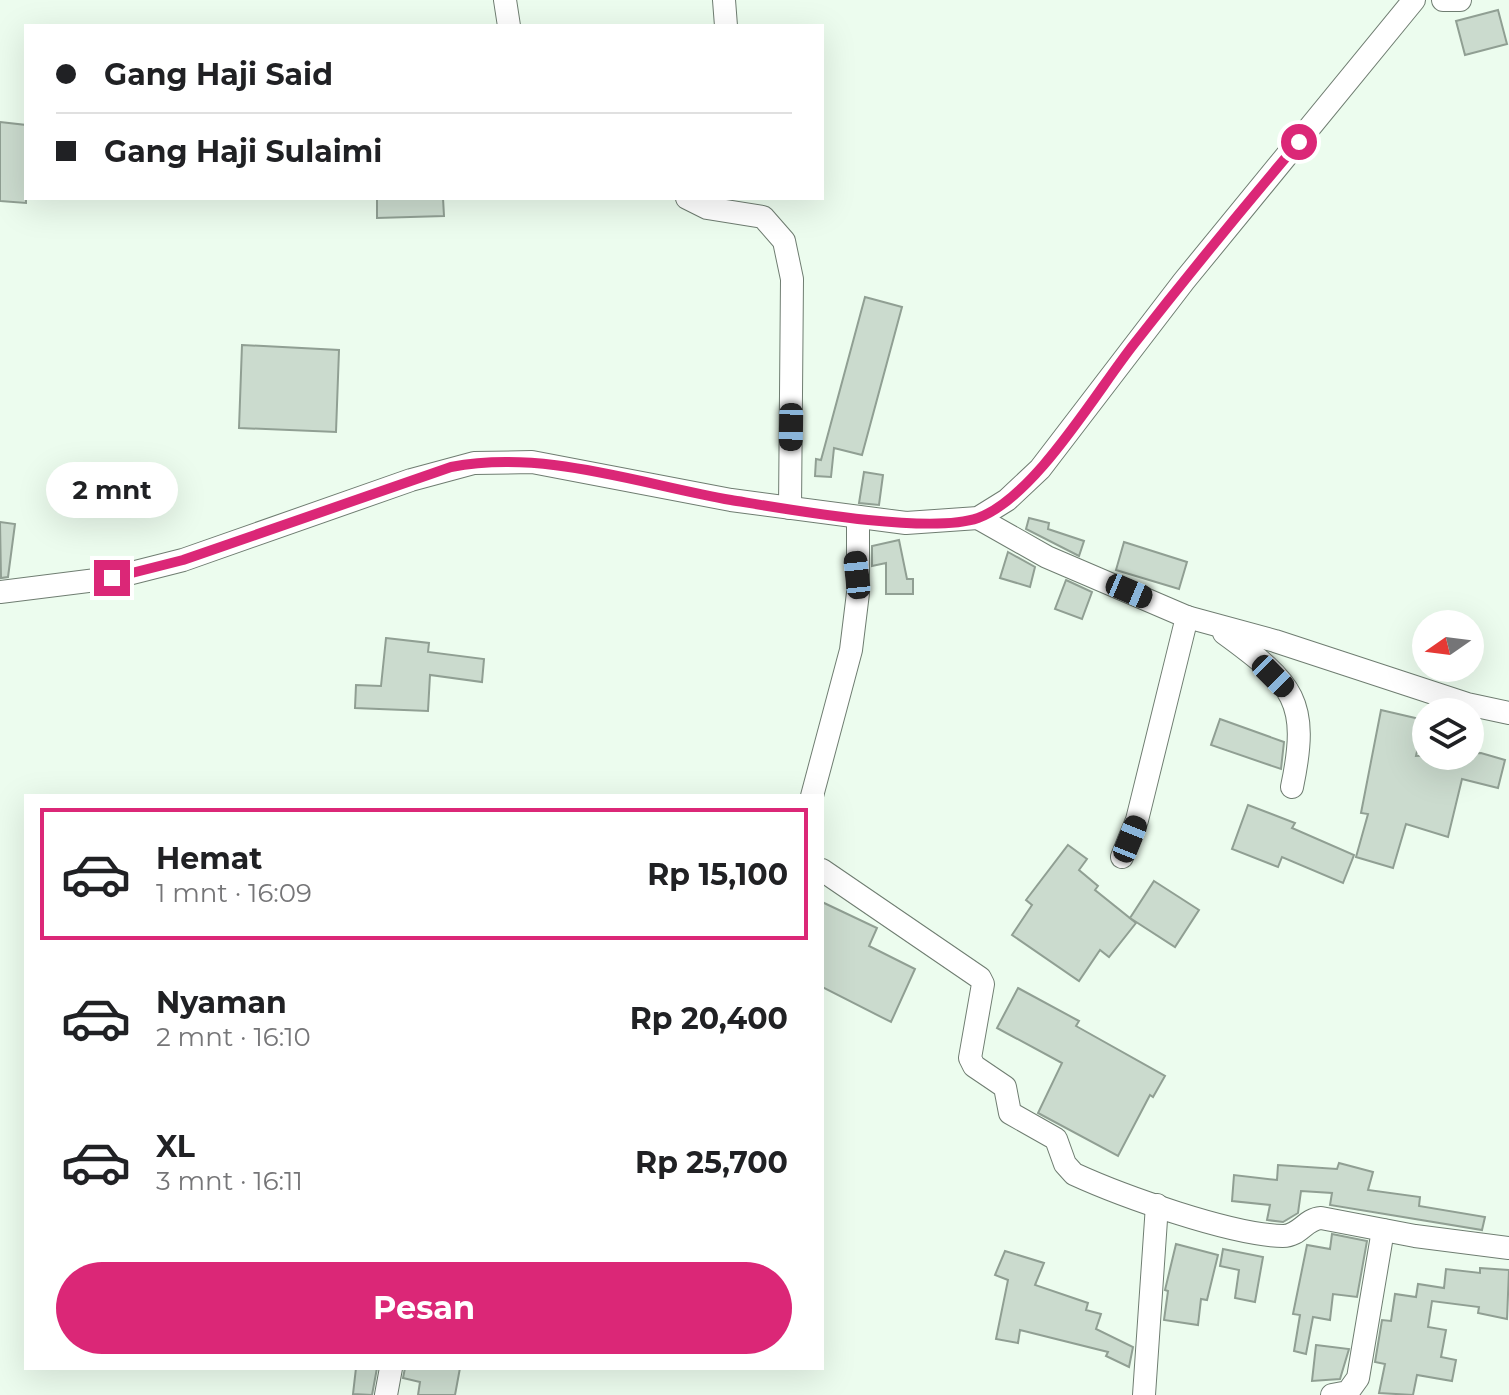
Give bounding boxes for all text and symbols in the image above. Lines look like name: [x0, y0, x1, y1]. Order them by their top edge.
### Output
text: Gang Haji Said: [104, 56, 333, 93]
route start: [1281, 124, 1317, 160]
text: Gang Haji Sulaimi: [104, 133, 382, 170]
car: [779, 403, 803, 451]
callout: 2 mnt: [46, 462, 178, 518]
text: 2 mnt: [72, 474, 152, 506]
car: [843, 550, 871, 600]
route end: [94, 560, 130, 596]
car: [1102, 571, 1156, 611]
north arrow: [1412, 610, 1484, 682]
map controls: [1412, 610, 1484, 770]
car: [1248, 651, 1298, 701]
button: layers: [1412, 698, 1484, 770]
car: [1110, 812, 1150, 866]
icon: car: [60, 838, 132, 910]
text: Hemat: [156, 840, 262, 877]
text: Rp 15,100: [647, 856, 788, 893]
text: 1 mnt · 16:09: [156, 877, 312, 909]
icon: car: [60, 982, 132, 1054]
text: Nyaman: [156, 984, 287, 1021]
text: Rp 20,400: [630, 1000, 788, 1037]
text: 2 mnt · 16:10: [156, 1021, 311, 1053]
icon: car: [60, 1126, 132, 1198]
text: XL: [156, 1128, 195, 1165]
text: Rp 25,700: [635, 1144, 788, 1181]
text: 3 mnt · 16:11: [156, 1165, 303, 1197]
button: Pesan: [56, 1262, 792, 1354]

